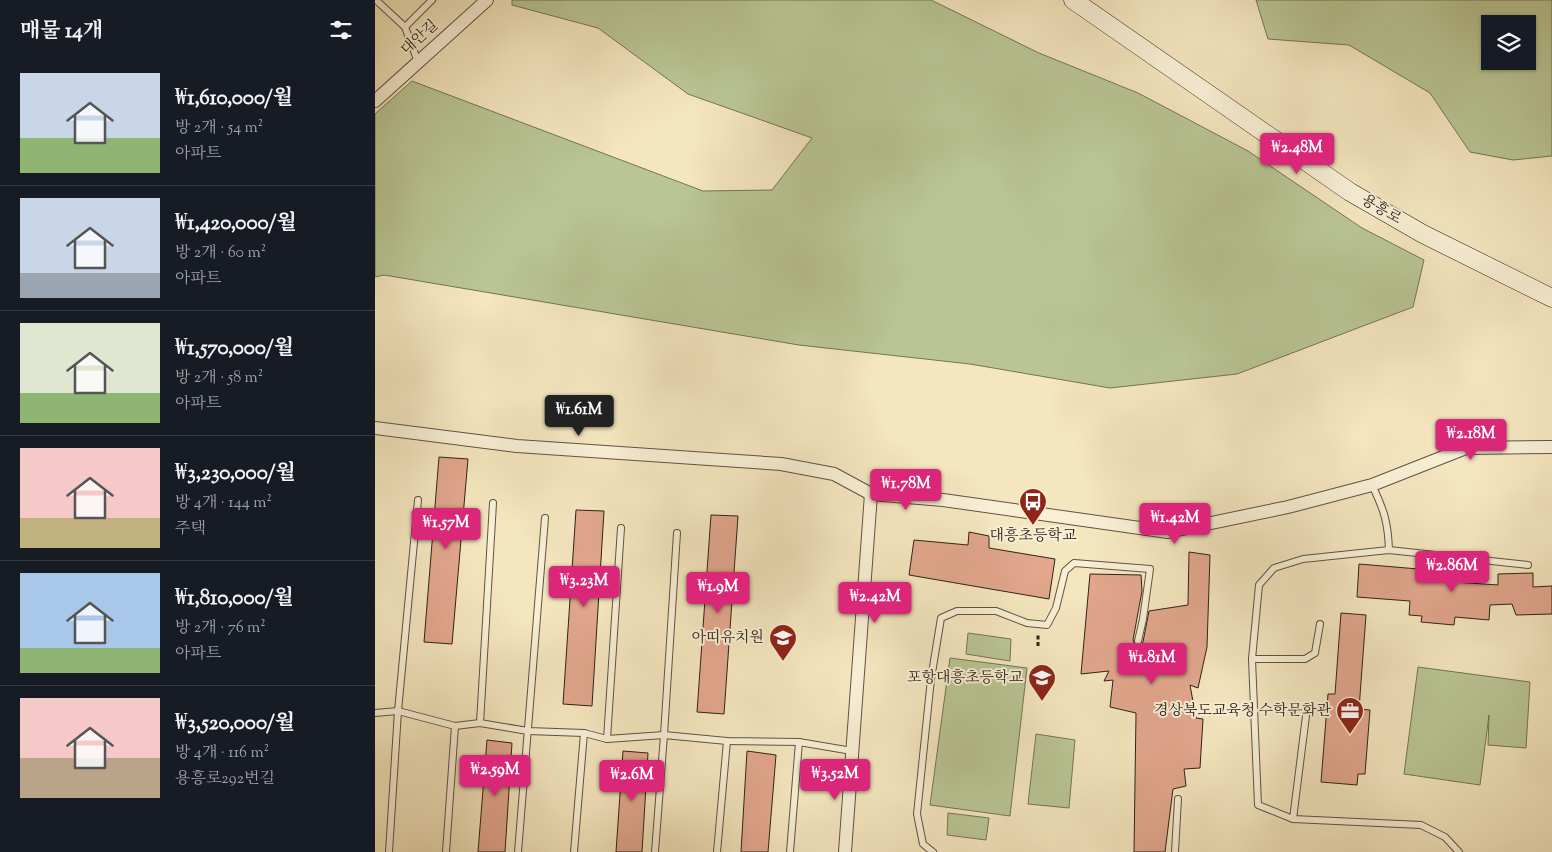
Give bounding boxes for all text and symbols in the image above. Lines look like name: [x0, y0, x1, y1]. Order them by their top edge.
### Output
map controls: [1481, 15, 1536, 70]
button: layers: [1481, 15, 1536, 70]
icon: filters: [327, 16, 355, 44]
street label: 대안길: [397, 16, 443, 60]
text: 매물 14개: [20, 17, 103, 47]
text: ₩1,610,000/월: [175, 84, 293, 114]
icon: home: [60, 93, 120, 153]
text: 방 2개 · 54 m²: [175, 117, 263, 140]
pin: ₩2.48M: [1256, 132, 1338, 175]
text: ₩2.48M: [1271, 137, 1323, 160]
text: 아파트: [175, 143, 221, 166]
street label: 용흥로: [1357, 190, 1406, 230]
text: ₩1,420,000/월: [175, 209, 297, 239]
icon: home: [60, 218, 120, 278]
text: 방 2개 · 60 m²: [175, 242, 266, 265]
text: 아파트: [175, 268, 221, 291]
text: ₩1,570,000/월: [175, 334, 294, 364]
icon: home: [60, 343, 120, 403]
text: 방 2개 · 58 m²: [175, 367, 263, 390]
text: 아파트: [175, 393, 221, 416]
pin: ₩1.61M: [538, 394, 620, 437]
text: ₩1.61M: [556, 399, 602, 422]
pin: ₩2.18M: [1430, 418, 1512, 461]
text: ₩2.18M: [1447, 423, 1495, 446]
text: ₩3,230,000/월: [175, 459, 296, 489]
icon: home: [60, 468, 120, 528]
pin: ₩1.78M: [865, 468, 947, 511]
text: ₩1.78M: [881, 473, 931, 496]
bus stop icon: 대흥초등학교: [1018, 487, 1048, 526]
text: 방 4개 · 144 m²: [175, 492, 272, 515]
pin: ₩1.42M: [1134, 502, 1216, 545]
text: ₩1.42M: [1150, 507, 1200, 530]
pin: ₩1.57M: [405, 508, 487, 550]
text: ₩1.57M: [423, 512, 469, 535]
text: 주택: [175, 518, 206, 541]
place label: 대흥초등학교: [990, 526, 1077, 547]
pin: ₩2.86M: [1411, 550, 1493, 593]
text: ₩2.86M: [1426, 555, 1478, 578]
pin: ₩3.23M: [543, 566, 625, 608]
text: ₩3.23M: [560, 570, 608, 593]
pin: ₩1.9M: [683, 572, 753, 614]
text: ₩1.9M: [697, 576, 739, 599]
pin: ₩2.42M: [834, 582, 916, 624]
text: ₩1,810,000/월: [175, 584, 294, 614]
text: ₩2.42M: [849, 586, 901, 609]
icon: home: [60, 593, 120, 653]
text: 방 2개 · 76 m²: [175, 617, 266, 640]
school or university icon: 아띠유치원: [768, 623, 798, 662]
place label: 아띠유치원: [692, 628, 764, 649]
pin: ₩1.81M: [1111, 642, 1193, 685]
text: 아파트: [175, 643, 221, 666]
text: ₩1.81M: [1128, 647, 1176, 670]
school or university icon: 포항대흥초등학교: [1027, 663, 1057, 702]
place label: 포항대흥초등학교: [907, 668, 1024, 689]
office icon: 경상북도교육청 수학문화관: [1335, 696, 1365, 735]
place label: 경상북도교육청 수학문화관: [1154, 701, 1332, 722]
text: ₩3,520,000/월: [175, 709, 295, 739]
icon: home: [60, 718, 120, 778]
text: 방 4개 · 116 m²: [175, 742, 269, 765]
pin: ₩2.59M: [454, 754, 536, 797]
pin: ₩3.52M: [794, 758, 876, 801]
text: ₩2.59M: [471, 759, 519, 782]
pin: ₩2.6M: [597, 760, 667, 802]
text: ₩3.52M: [811, 763, 859, 786]
text: ₩2.6M: [610, 764, 654, 787]
text: 용흥로292번길: [175, 768, 275, 791]

